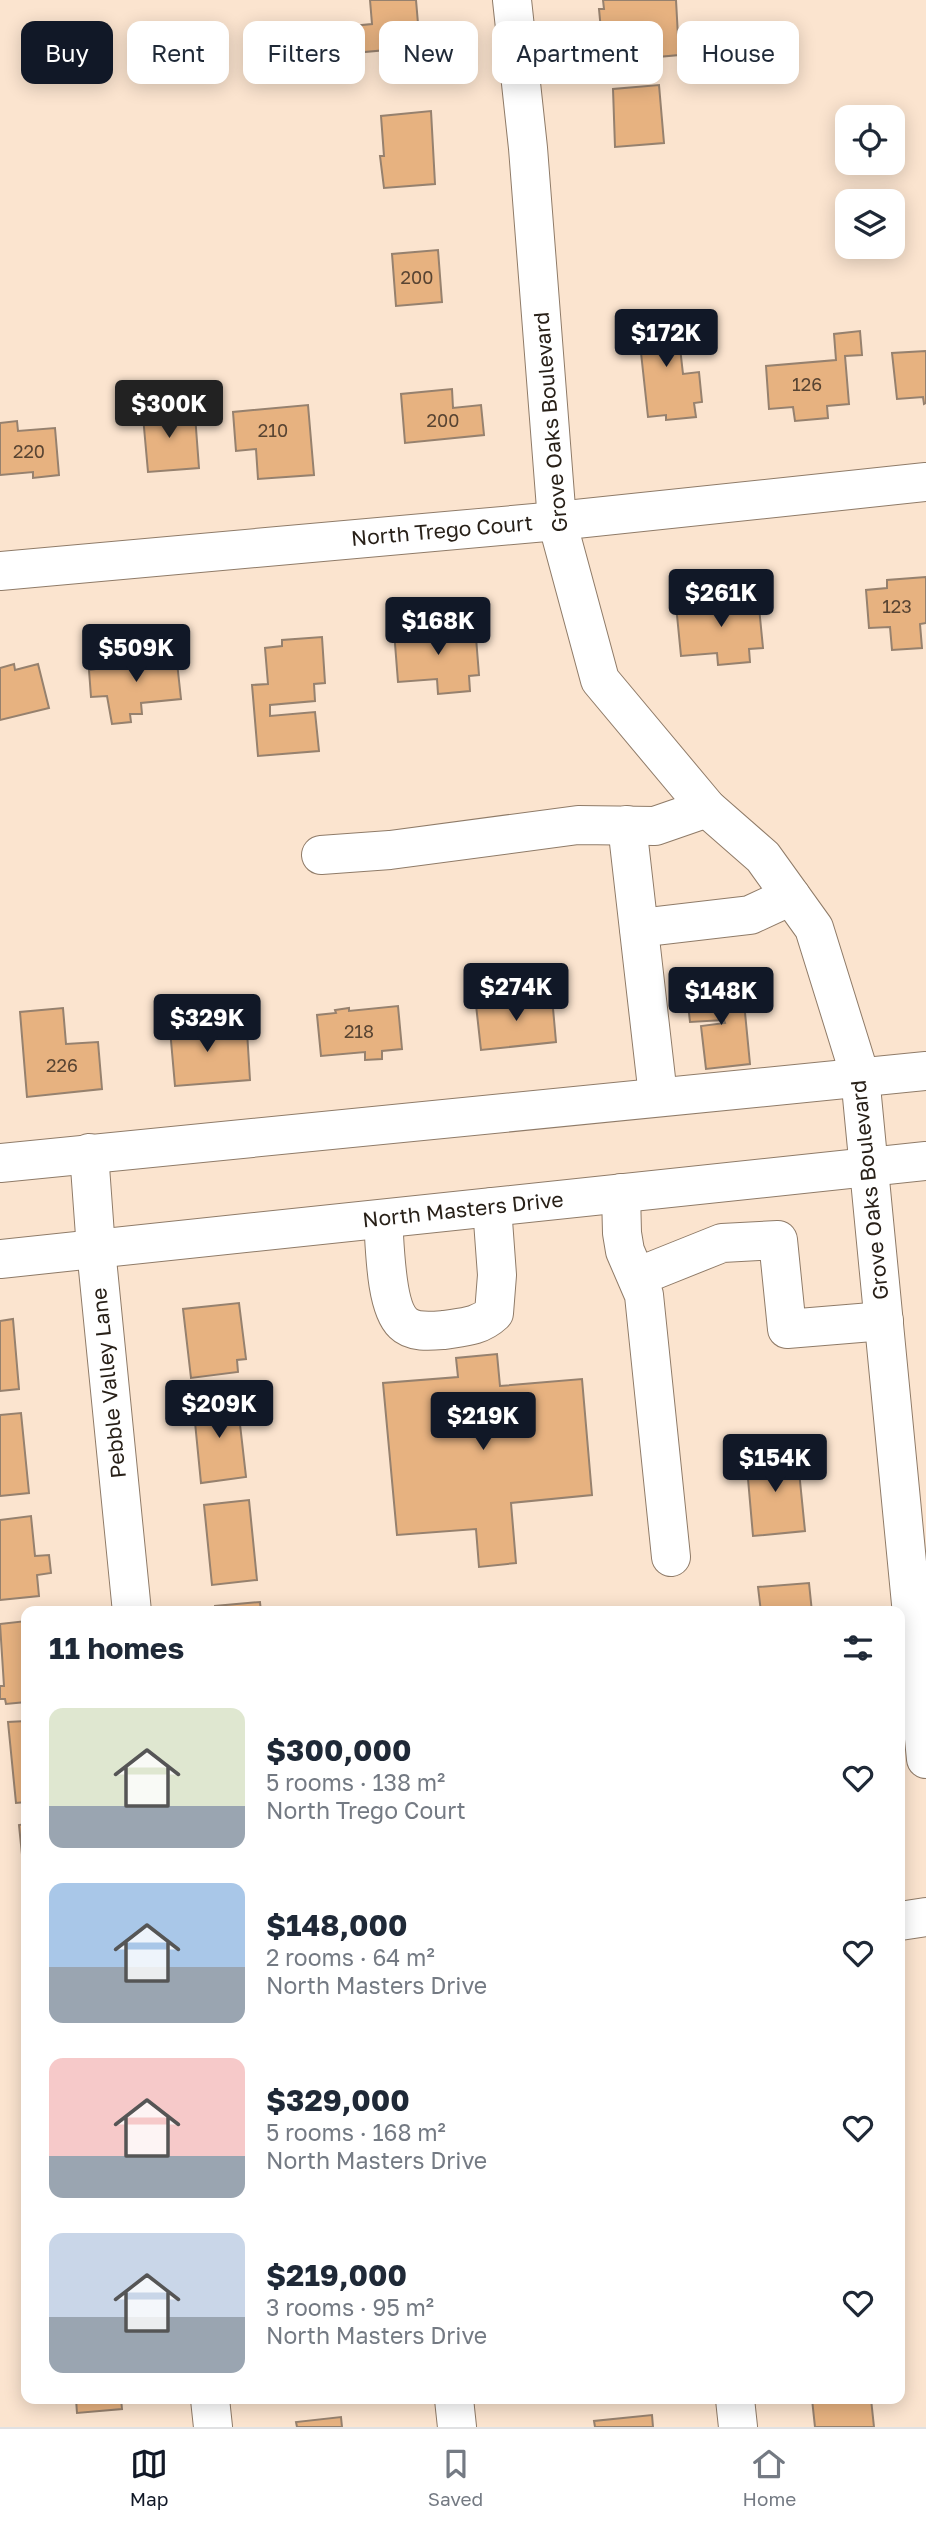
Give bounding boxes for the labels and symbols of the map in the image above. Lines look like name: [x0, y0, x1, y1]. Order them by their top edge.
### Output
house number: 200: [401, 266, 433, 288]
pin: $172K: [617, 310, 715, 369]
street label: Grove Oaks Boulevard: [527, 311, 573, 533]
house number: 126: [792, 373, 822, 395]
pin: $300K: [120, 380, 218, 440]
house number: 200: [427, 409, 459, 431]
house number: 210: [258, 419, 288, 441]
house number: 220: [13, 440, 45, 462]
street label: North Trego Court: [350, 509, 534, 551]
pin: $261K: [672, 570, 770, 629]
house number: 123: [882, 595, 912, 617]
pin: $168K: [389, 598, 487, 657]
pin: $509K: [87, 624, 185, 684]
pin: $274K: [467, 964, 565, 1023]
pin: $148K: [672, 968, 770, 1027]
pin: $329K: [158, 995, 256, 1054]
house number: 218: [344, 1020, 374, 1042]
house number: 226: [46, 1054, 78, 1076]
street label: Grove Oaks Boulevard: [845, 1079, 893, 1301]
street label: North Masters Drive: [361, 1186, 565, 1232]
street label: Pebble Valley Lane: [85, 1287, 131, 1480]
pin: $209K: [170, 1380, 268, 1440]
pin: $219K: [434, 1392, 532, 1452]
pin: $154K: [726, 1434, 824, 1494]

